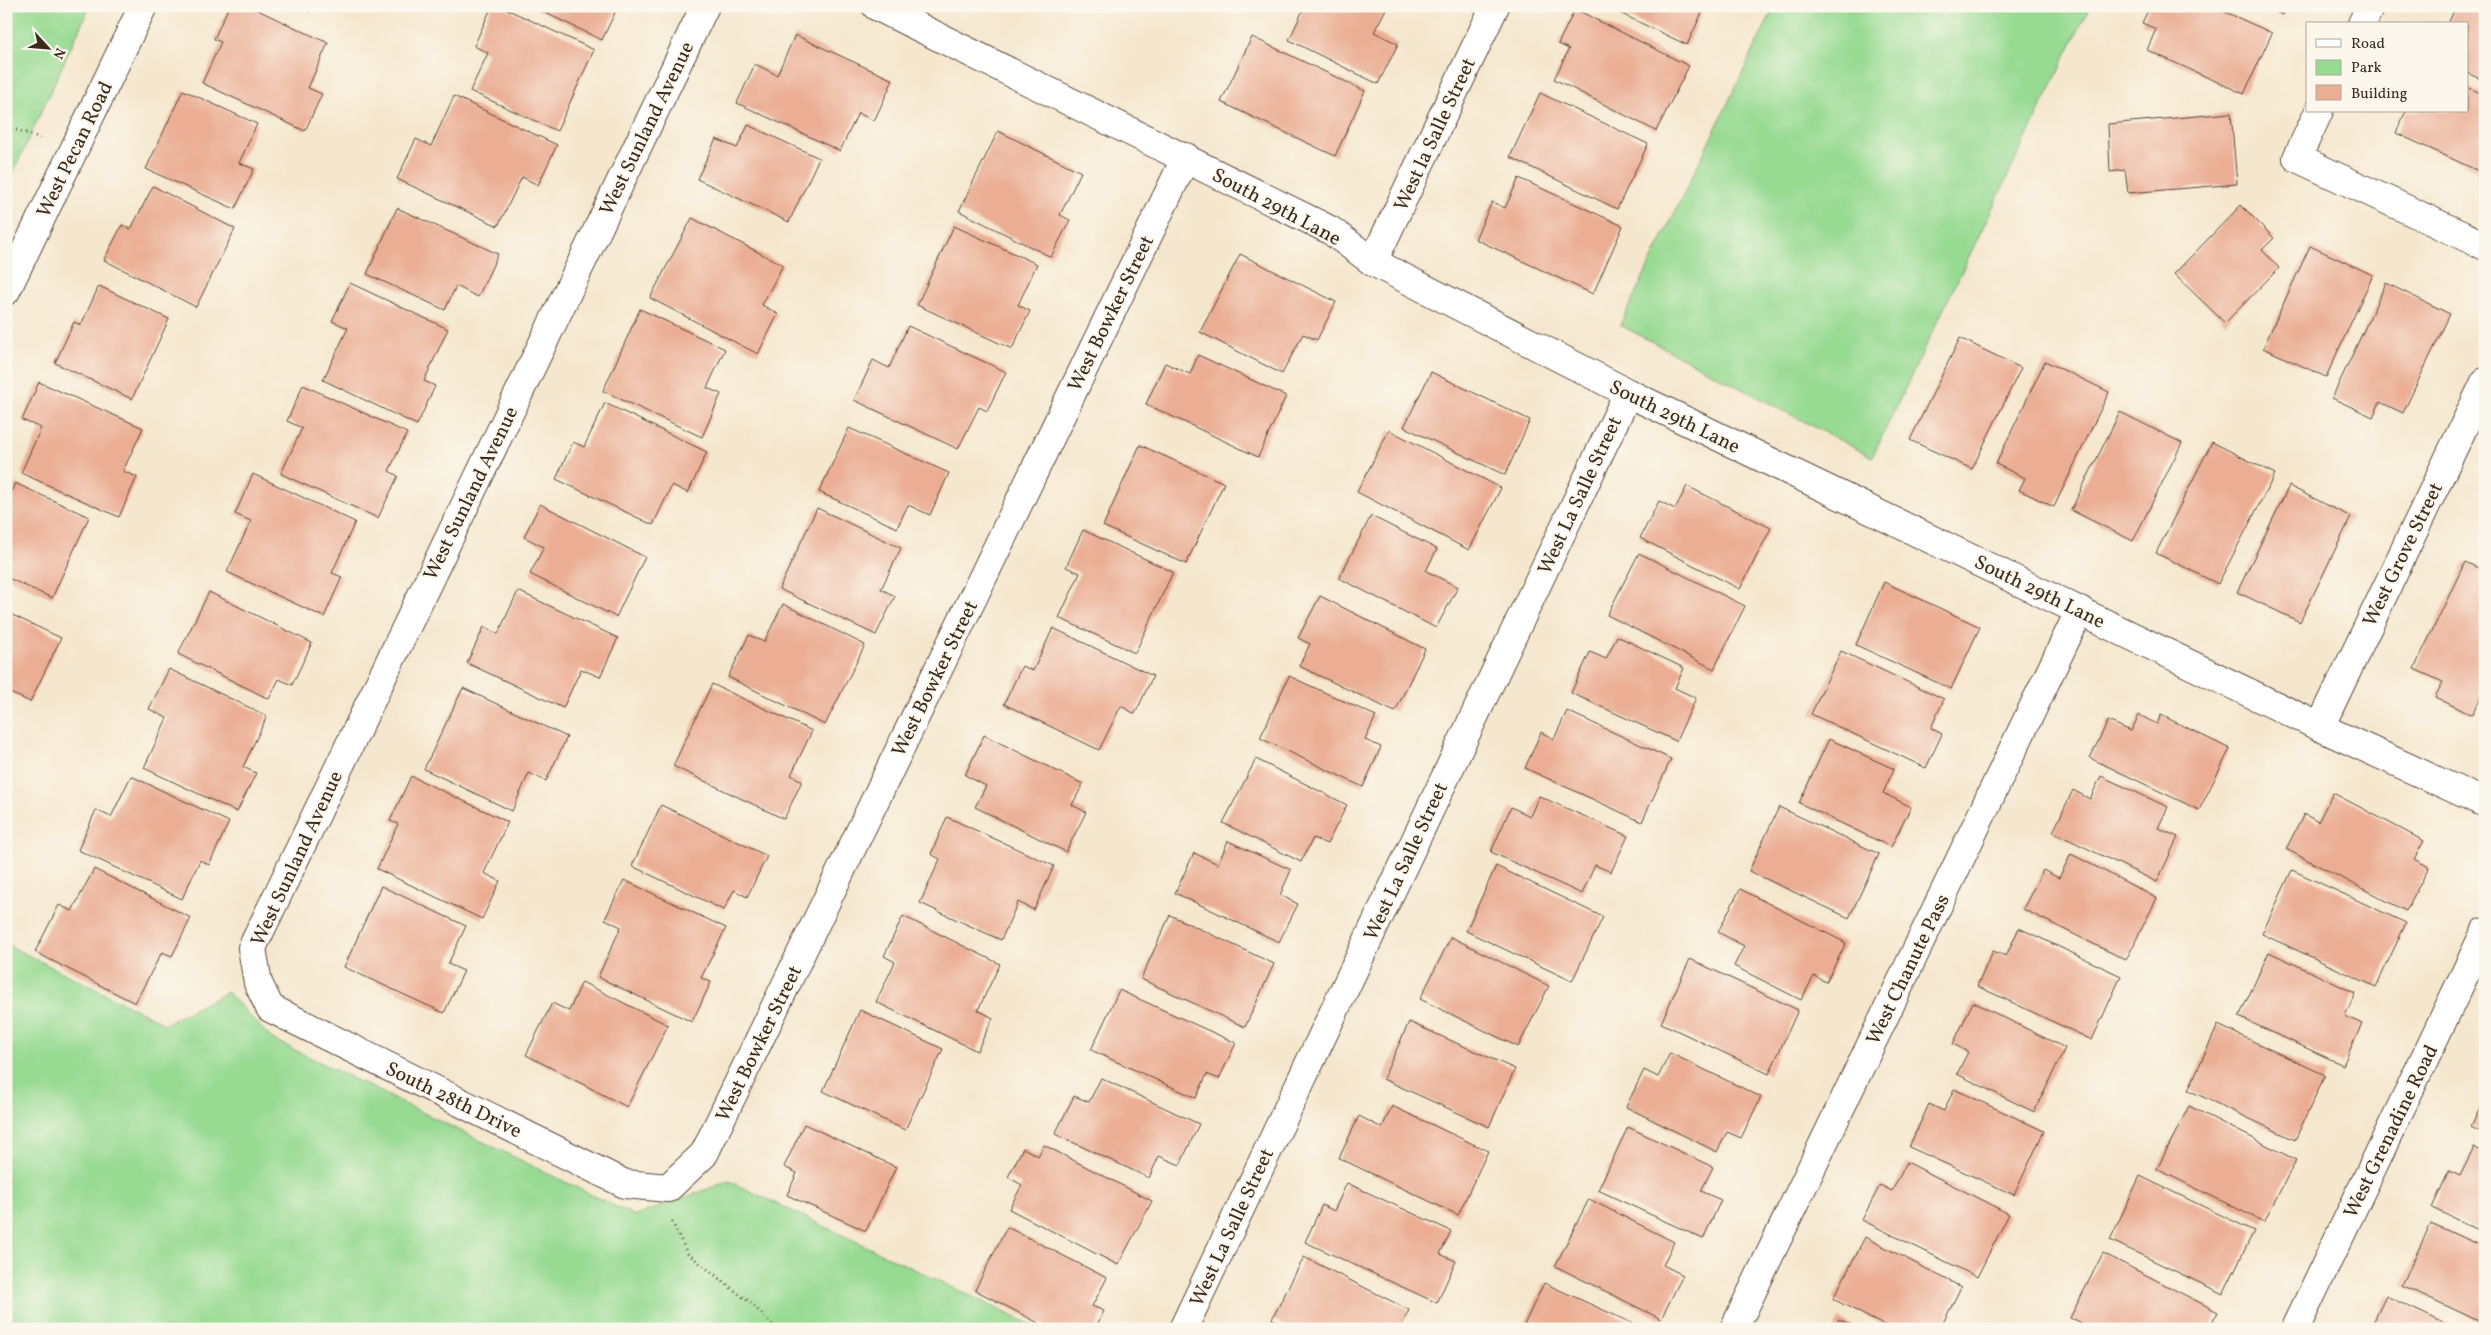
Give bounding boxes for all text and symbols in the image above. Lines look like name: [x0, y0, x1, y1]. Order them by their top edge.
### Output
north arrow: [22, 22, 72, 72]
legend: [2306, 22, 2468, 112]
text: Road: [2351, 34, 2385, 55]
street label: West Sunland Avenue: [593, 37, 702, 221]
text: N: [48, 44, 69, 62]
street label: West la Salle Street: [1388, 54, 1484, 216]
text: Park: [2351, 58, 2382, 79]
street label: West Pecan Road: [31, 77, 121, 223]
text: Building: [2351, 84, 2408, 105]
street label: South 29th Lane: [1207, 162, 1345, 254]
street label: West Bowker Street: [1062, 231, 1162, 397]
street label: South 29th Lane: [1604, 374, 1744, 462]
street label: West Sunland Avenue: [417, 402, 526, 586]
street label: West La Salle Street: [1532, 412, 1630, 579]
street label: West Grove Street: [2357, 478, 2451, 632]
street label: South 29th Lane: [1969, 549, 2109, 637]
street label: West Bowker Street: [886, 596, 986, 762]
street label: West Sunland Avenue: [245, 767, 351, 951]
street label: West La Salle Street: [1358, 778, 1456, 945]
street label: West Chanute Pass: [1860, 890, 1957, 1050]
street label: West Bowker Street: [710, 961, 810, 1127]
street label: West Grenadine Road: [2338, 1040, 2446, 1223]
street label: South 28th Drive: [380, 1056, 526, 1146]
street label: West La Salle Street: [1184, 1144, 1282, 1311]

